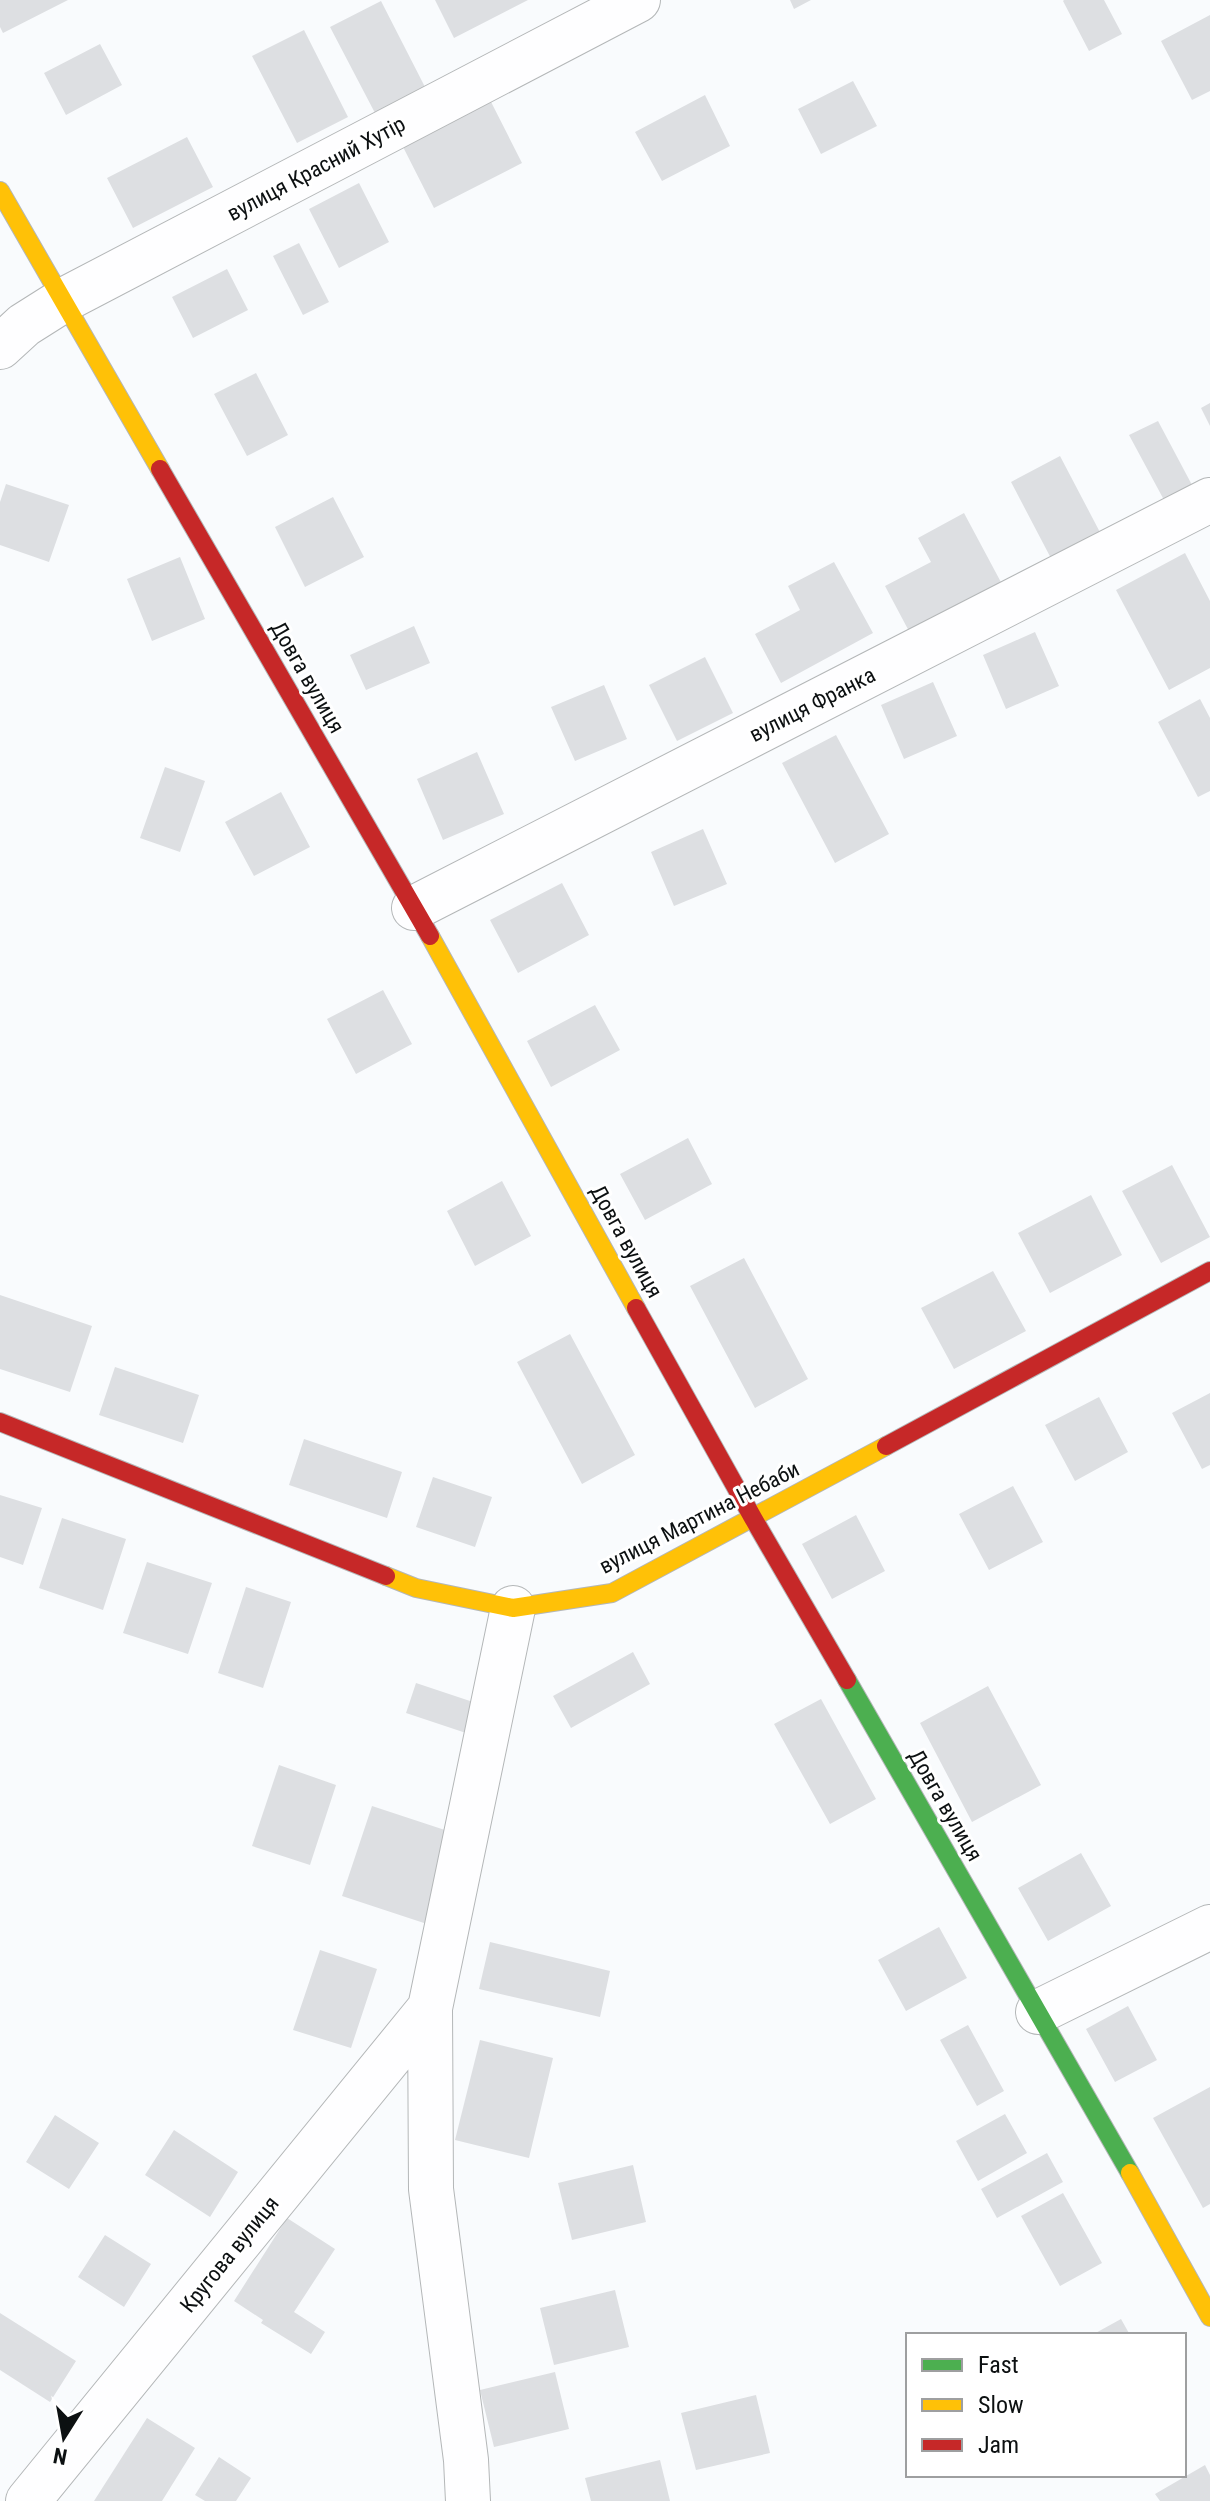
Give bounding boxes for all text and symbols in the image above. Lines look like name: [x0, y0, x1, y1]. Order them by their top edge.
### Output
street label: вулиця Красний Хутір: [223, 111, 409, 226]
street label: Довга вулиця: [266, 617, 350, 738]
street label: вулиця Франка: [745, 662, 879, 747]
street label: Довга вулиця: [585, 1181, 668, 1302]
street label: вулиця Мартина Небаби: [595, 1456, 803, 1579]
street label: Довга вулиця: [904, 1745, 988, 1866]
street label: Кругова вулиця: [175, 2191, 284, 2317]
legend: [906, 2333, 1186, 2477]
text: Fast: [978, 2351, 1019, 2379]
text: Slow: [978, 2391, 1024, 2419]
north arrow: [24, 2397, 104, 2477]
text: Jam: [978, 2431, 1019, 2459]
text: N: [51, 2443, 69, 2470]

